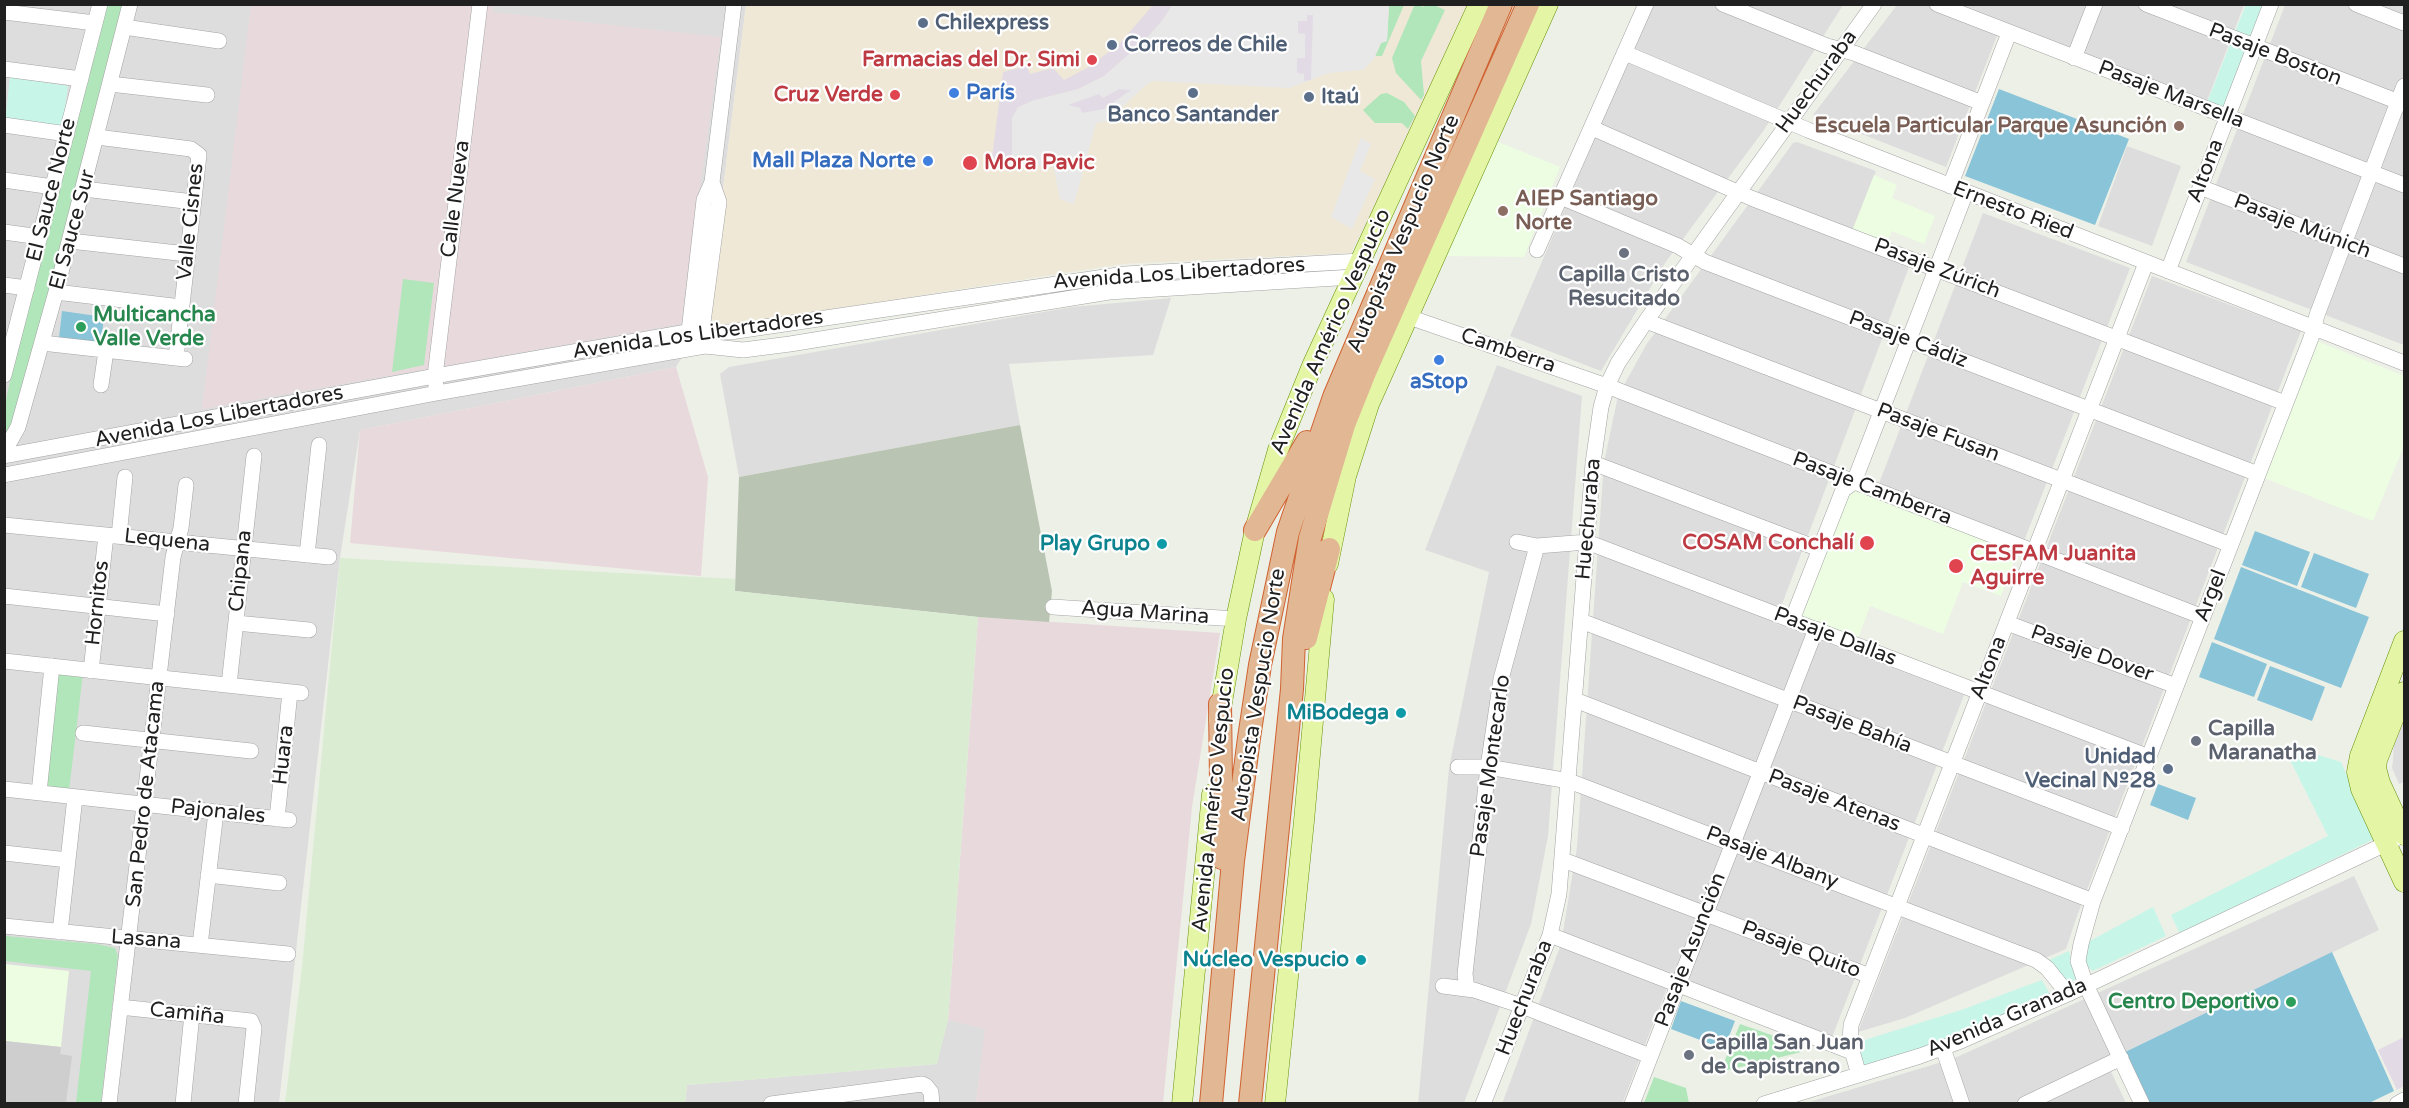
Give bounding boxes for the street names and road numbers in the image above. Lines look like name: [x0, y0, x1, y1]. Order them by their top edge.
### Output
street label: Pasaje Boston: [2205, 18, 2345, 92]
street label: Huechuraba: [1771, 25, 1863, 139]
street label: Pasaje Marsella: [2094, 56, 2248, 134]
street label: Autopista Vespucio Norte: [1342, 111, 1466, 357]
street label: El Sauce Norte: [22, 116, 82, 264]
street label: Altona: [2182, 136, 2230, 206]
street label: Calle Nueva: [436, 139, 476, 259]
street label: Valle Cisnes: [172, 162, 210, 282]
street label: El Sauce Sur: [45, 167, 101, 293]
street label: Ernesto Ried: [1949, 176, 2077, 246]
street label: Pasaje Múnich: [2230, 189, 2374, 265]
street label: Avenida Américo Vespucio: [1265, 205, 1397, 459]
street label: Pasaje Zúrich: [1870, 233, 2004, 305]
street label: Avenida Los Libertadores: [1052, 253, 1306, 295]
street label: Avenida Los Libertadores: [571, 305, 825, 365]
street label: Pasaje Cádiz: [1845, 306, 1971, 374]
street label: Camberra: [1457, 323, 1559, 379]
street label: Avenida Los Libertadores: [93, 381, 345, 453]
street label: Pasaje Fusan: [1873, 398, 2003, 468]
street label: Pasaje Camberra: [1789, 447, 1955, 531]
street label: Huechuraba: [1571, 457, 1607, 581]
street label: Lequena: [123, 524, 211, 558]
street label: Chipana: [224, 529, 258, 613]
street label: Hornitos: [81, 559, 115, 647]
street label: Argel: [2190, 566, 2232, 626]
street label: Autopista Vespucio Norte: [1227, 567, 1291, 823]
street label: Agua Marina: [1080, 596, 1210, 630]
street label: Pasaje Dallas: [1770, 602, 1900, 672]
street label: Pasaje Dover: [2027, 620, 2157, 688]
street label: Altona: [1965, 633, 2013, 703]
street label: Avenida Américo Vespucio: [1188, 666, 1240, 934]
street label: Pasaje Montecarlo: [1466, 673, 1516, 859]
street label: San Pedro de Atacama: [122, 680, 170, 908]
street label: Pasaje Bahía: [1789, 691, 1915, 759]
street label: Huara: [268, 724, 300, 786]
street label: Pasaje Atenas: [1764, 764, 1904, 838]
street label: Pajonales: [169, 794, 267, 830]
street label: Pasaje Albany: [1702, 821, 1842, 895]
street label: Pasaje Asunción: [1650, 869, 1732, 1031]
street label: Pasaje Quito: [1738, 916, 1864, 984]
street label: Lasana: [110, 925, 182, 955]
street label: Huechuraba: [1491, 937, 1559, 1059]
street label: Avenida Granada: [1923, 973, 2091, 1063]
street label: Camiña: [148, 998, 226, 1030]

